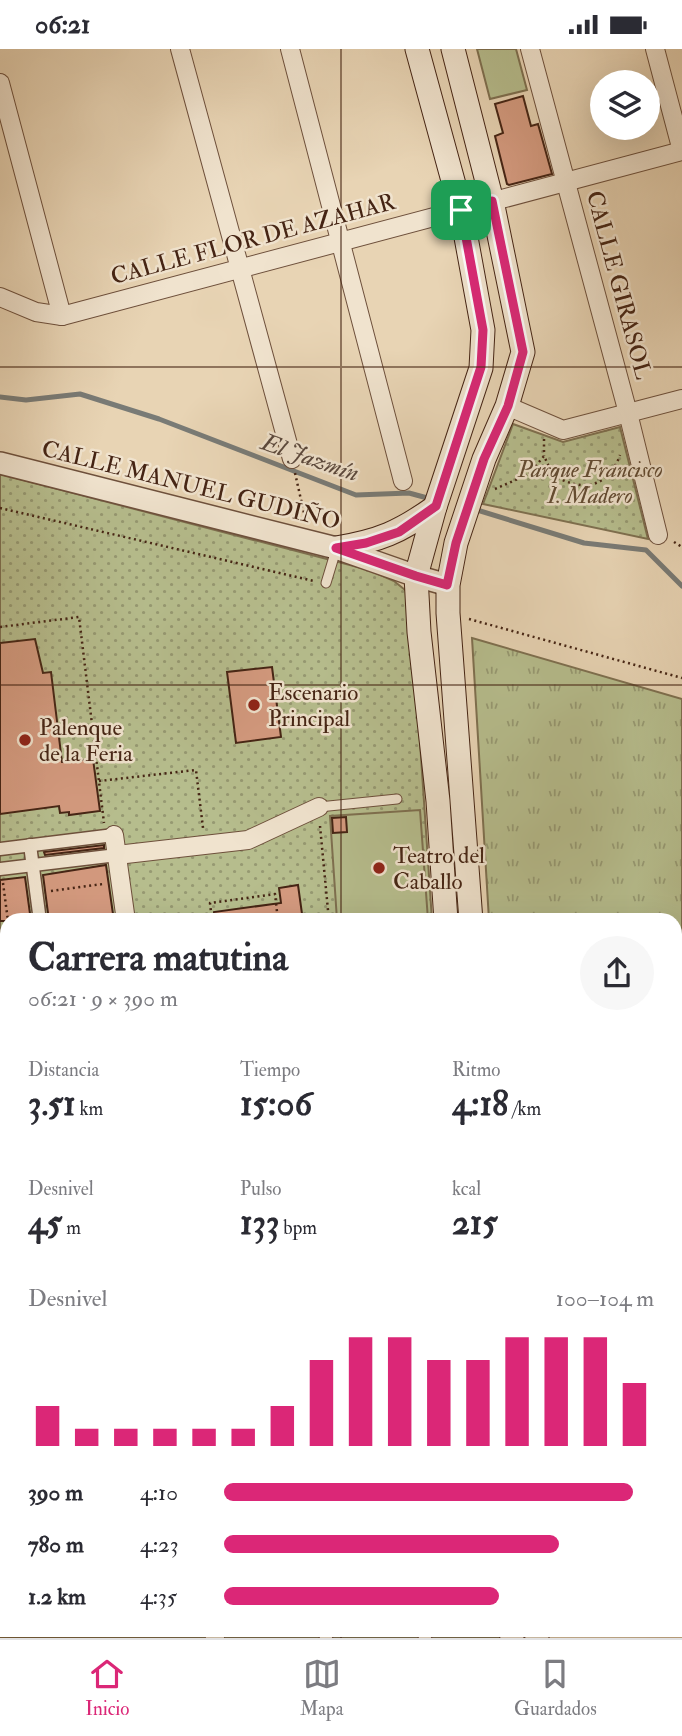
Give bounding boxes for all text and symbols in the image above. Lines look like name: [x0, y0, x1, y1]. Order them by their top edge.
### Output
text: 06:21: [35, 9, 90, 41]
map controls: [590, 70, 660, 140]
button: layers: [590, 70, 660, 140]
pin: [431, 180, 491, 240]
street label: CALLE FLOR DE AZAHAR: [108, 187, 399, 291]
street label: CALLE GIRASOL: [580, 188, 658, 383]
icon: arrive: [442, 191, 480, 229]
water label: El Jazmín: [255, 426, 363, 489]
street label: CALLE MANUEL GUDIÑO: [39, 434, 343, 536]
park label: Parque Francisco I. Madero: [516, 455, 663, 510]
place label: Escenario Principal: [268, 678, 358, 734]
marker: Escenario Principal: [246, 697, 262, 713]
place label: Palenque de la Feria: [39, 713, 133, 768]
marker: Palenque de la Feria: [17, 732, 33, 748]
place label: Teatro del Caballo: [393, 841, 485, 896]
marker: Teatro del Caballo: [371, 860, 387, 876]
text: Carrera matutina: [28, 934, 288, 982]
button: share: [580, 936, 654, 1010]
text: 06:21 · 9 × 390 m: [28, 984, 178, 1013]
text: Distancia: [28, 1058, 99, 1082]
text: Tiempo: [240, 1058, 300, 1082]
text: Ritmo: [452, 1058, 501, 1082]
text: 3.51: [28, 1082, 76, 1126]
text: 15:06: [240, 1082, 312, 1126]
text: 4:18: [452, 1082, 508, 1126]
text: km: [76, 1097, 103, 1121]
text: /km: [508, 1097, 541, 1121]
text: Desnivel: [28, 1177, 94, 1201]
text: Pulso: [240, 1177, 281, 1201]
text: kcal: [452, 1177, 481, 1201]
text: 45: [28, 1201, 62, 1245]
text: 133: [240, 1201, 279, 1245]
text: 215: [452, 1201, 498, 1245]
text: m: [62, 1216, 81, 1240]
text: bpm: [279, 1216, 317, 1240]
text: Desnivel: [28, 1284, 107, 1313]
text: 100–104 m: [556, 1284, 654, 1313]
text: 390 m: [28, 1478, 83, 1507]
text: 4:10: [140, 1478, 178, 1507]
text: 780 m: [28, 1530, 84, 1559]
text: 4:23: [140, 1530, 179, 1559]
text: 1.2 km: [28, 1582, 86, 1611]
text: 4:35: [140, 1582, 177, 1611]
tab: Inicio: [85, 1655, 129, 1721]
tab: Mapa: [300, 1655, 343, 1721]
tab: Guardados: [514, 1655, 597, 1721]

